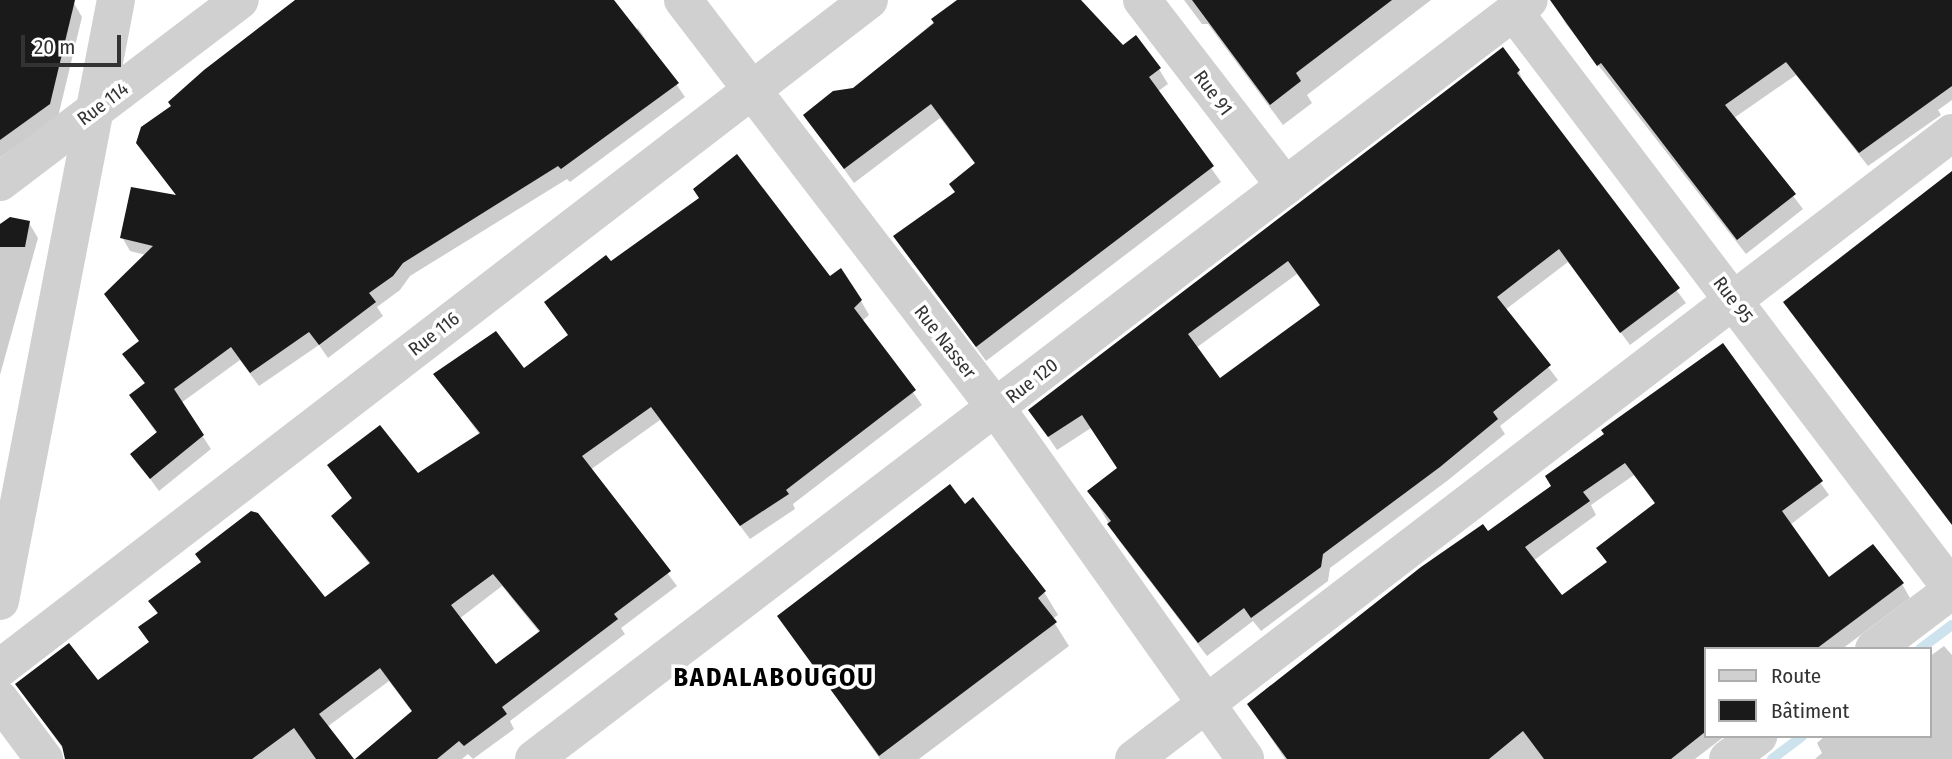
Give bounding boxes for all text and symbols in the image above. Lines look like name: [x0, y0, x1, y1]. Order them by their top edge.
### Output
scale bar: [24, 21, 124, 65]
text: 20 m: [34, 34, 75, 60]
street label: Rue 91: [1189, 66, 1237, 120]
street label: Rue 114: [73, 77, 133, 131]
street label: Rue 95: [1708, 272, 1758, 328]
street label: Rue Nasser: [909, 301, 981, 383]
street label: Rue 116: [404, 307, 464, 361]
street label: Rue 120: [1001, 354, 1063, 408]
legend: [1703, 647, 1931, 738]
district label: BADALABOUGOU: [675, 662, 873, 694]
text: Route: [1771, 663, 1821, 689]
text: Bâtiment: [1771, 698, 1849, 724]

